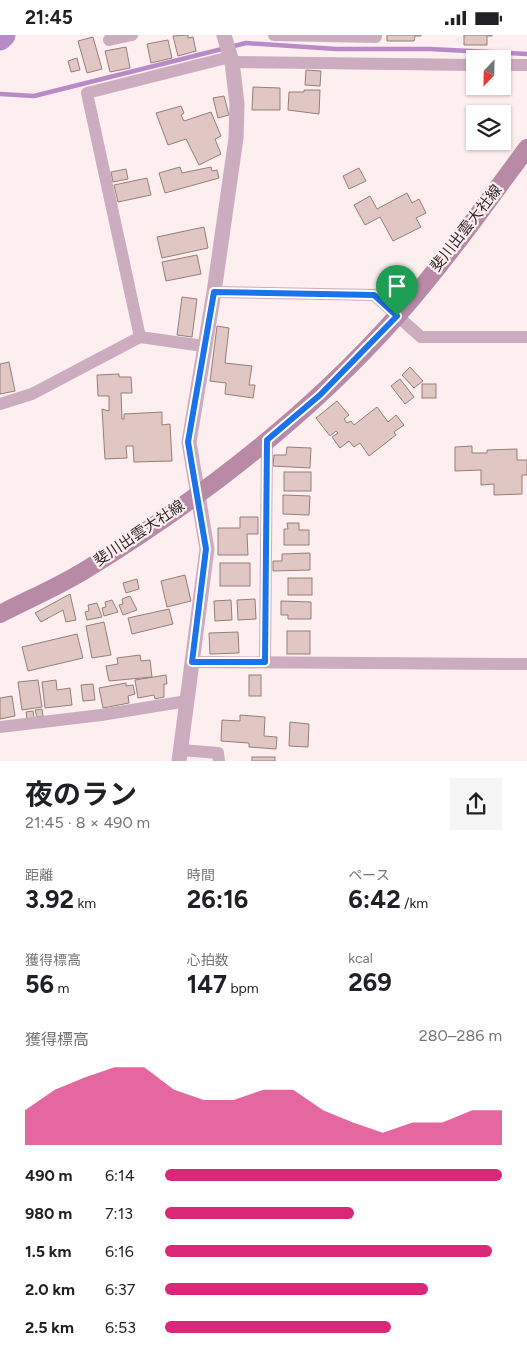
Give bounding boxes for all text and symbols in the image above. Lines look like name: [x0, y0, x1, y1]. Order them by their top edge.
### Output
text: 21:45: [25, 6, 73, 29]
north arrow: [466, 50, 511, 95]
map controls: [466, 50, 511, 150]
button: layers: [466, 105, 511, 150]
street label: 斐川出雲大社線: [427, 181, 505, 275]
pin: [376, 265, 418, 316]
icon: arrive: [383, 272, 411, 300]
street label: 斐川出雲大社線: [90, 496, 188, 570]
text: 夜のラン: [25, 777, 137, 811]
button: share: [450, 778, 502, 830]
text: 21:45 · 8 × 490 m: [25, 813, 150, 832]
text: 距離: [25, 867, 53, 884]
text: 時間: [187, 867, 215, 884]
text: ペース: [348, 867, 390, 884]
text: 3.92: [25, 884, 74, 914]
text: 26:16: [187, 884, 248, 914]
text: 6:42: [348, 884, 401, 914]
text: km: [74, 895, 96, 912]
text: /km: [401, 895, 428, 912]
text: kcal: [348, 950, 373, 967]
text: 獲得標高: [25, 952, 81, 969]
text: 心拍数: [187, 952, 229, 969]
text: 269: [348, 967, 392, 997]
text: 56: [25, 969, 54, 999]
text: 147: [187, 969, 227, 999]
text: m: [54, 980, 69, 997]
text: bpm: [227, 980, 259, 997]
text: 280–286 m: [419, 1026, 502, 1045]
text: 獲得標高: [25, 1030, 89, 1049]
text: 490 m: [25, 1166, 73, 1185]
text: 6:14: [105, 1166, 135, 1185]
text: 980 m: [25, 1204, 72, 1223]
text: 7:13: [105, 1204, 133, 1223]
text: 1.5 km: [25, 1242, 71, 1261]
text: 6:16: [105, 1242, 134, 1261]
text: 2.0 km: [25, 1280, 75, 1299]
text: 6:37: [105, 1280, 135, 1299]
text: 2.5 km: [25, 1318, 74, 1337]
text: 6:53: [105, 1318, 136, 1337]

